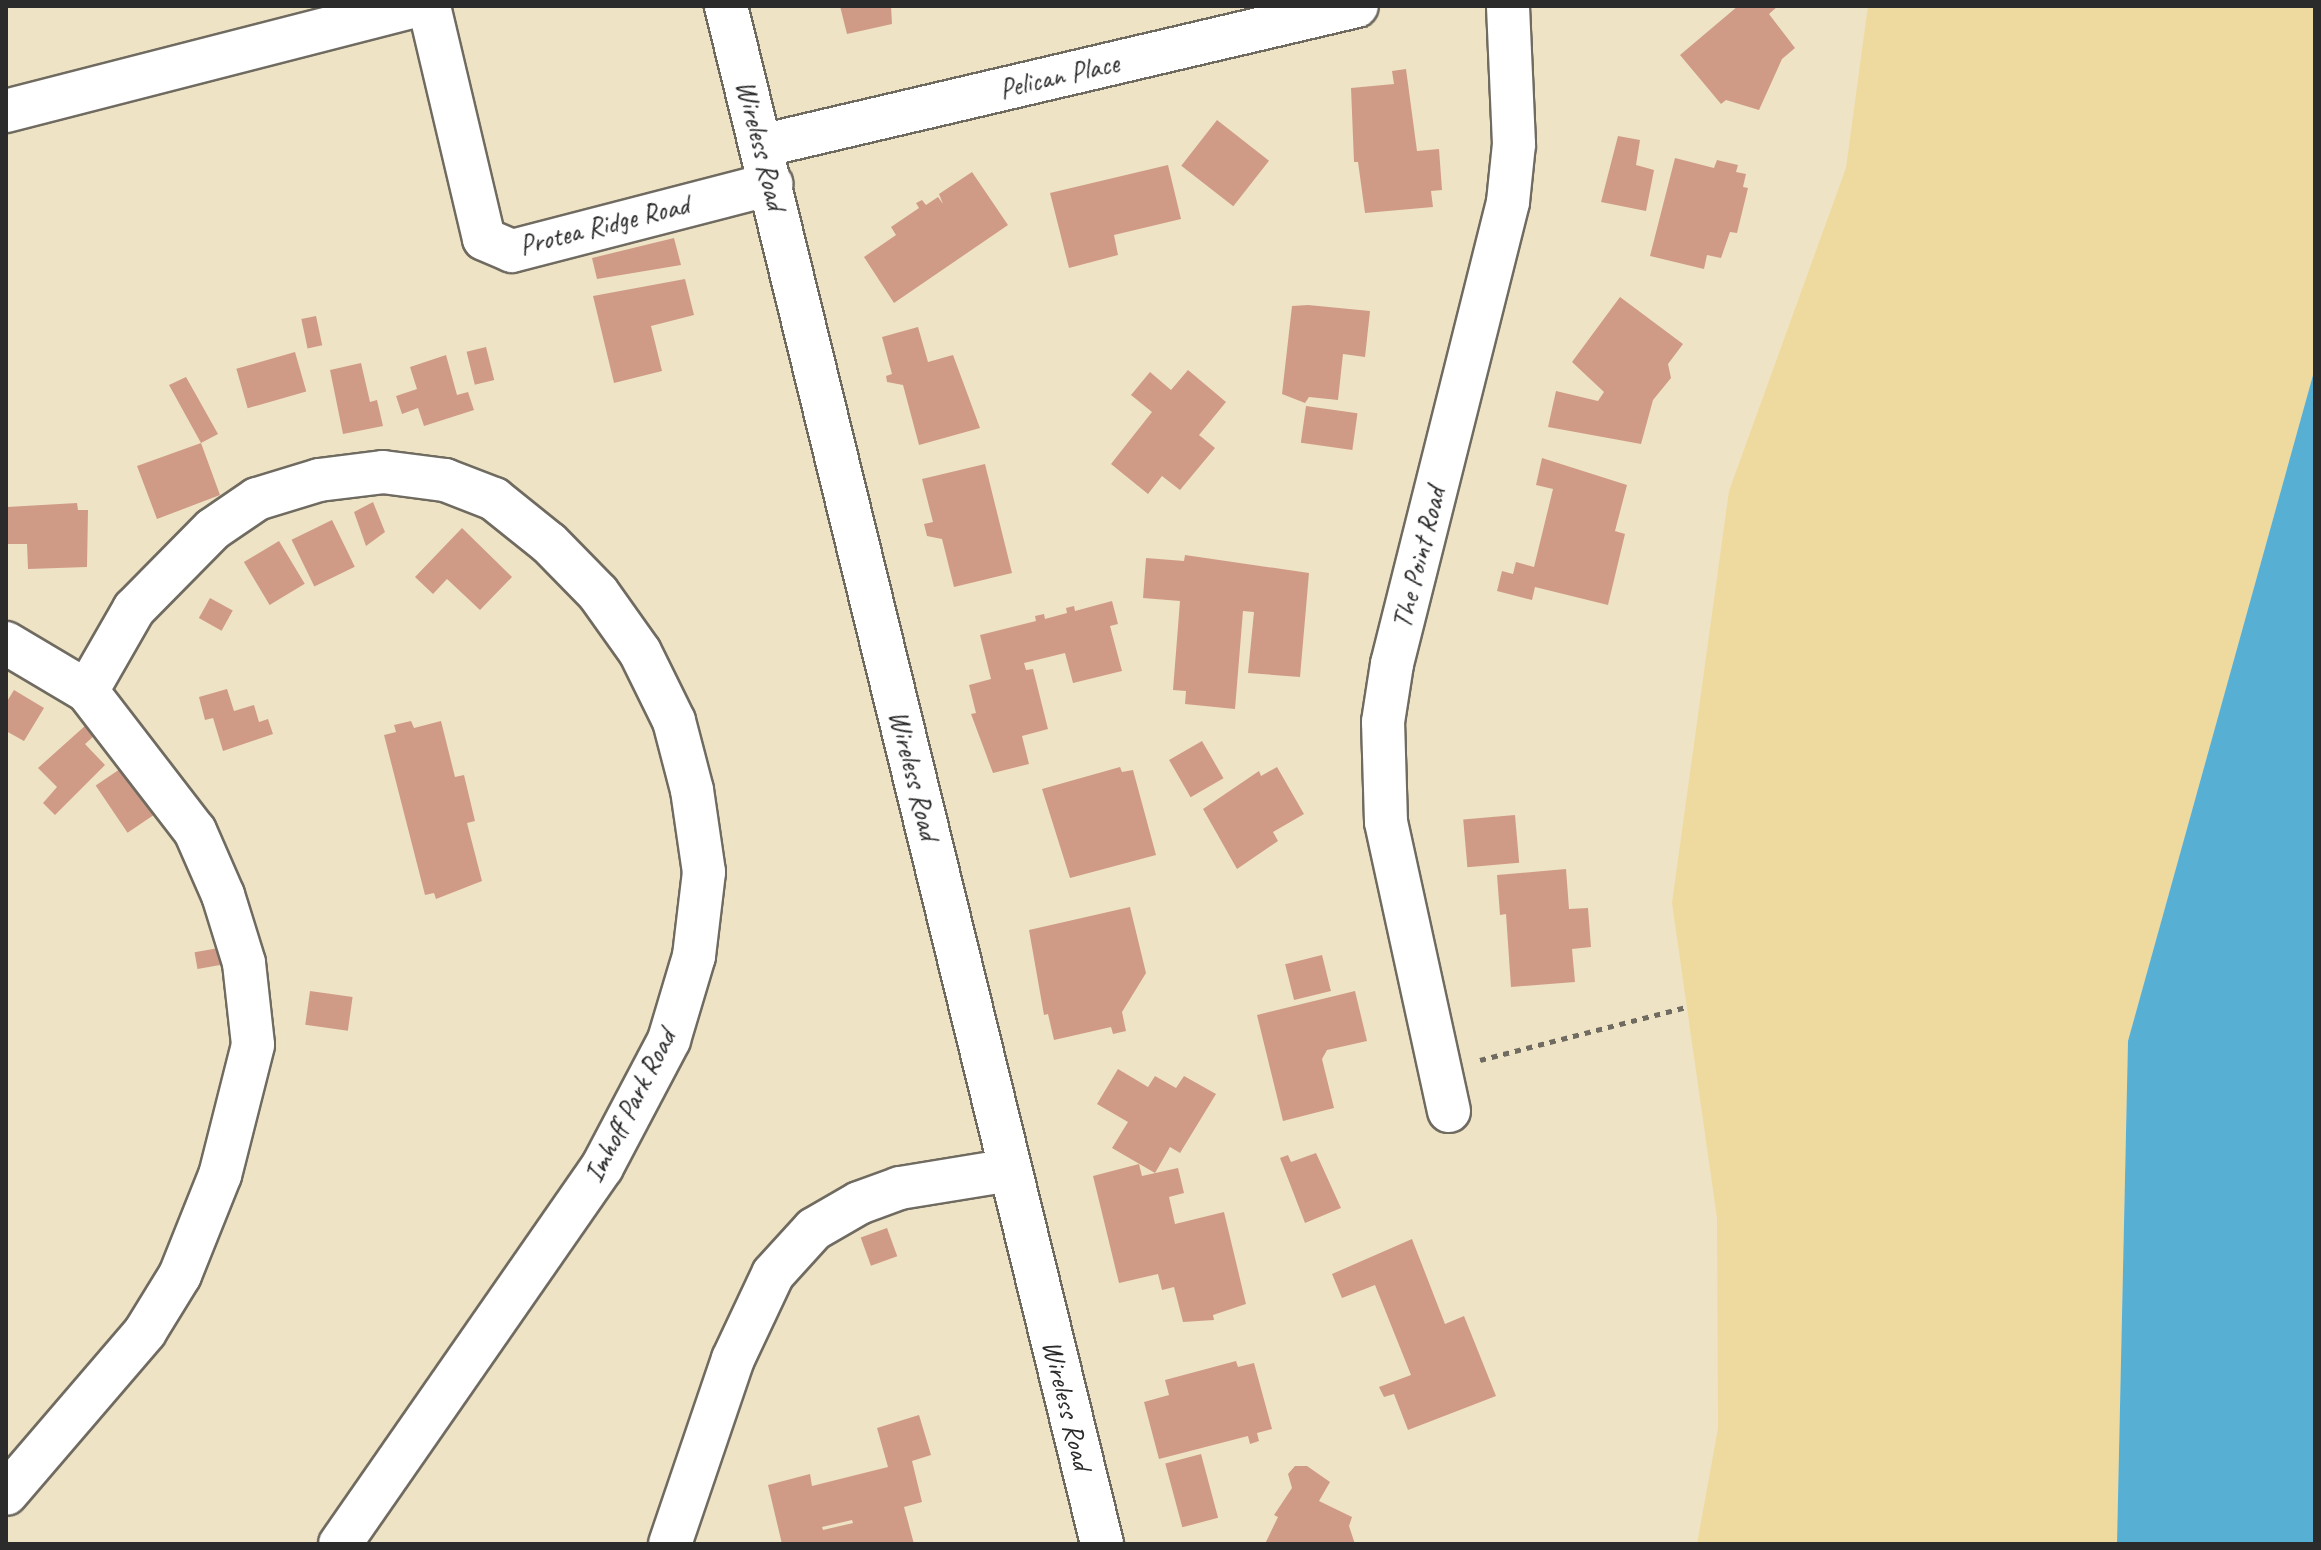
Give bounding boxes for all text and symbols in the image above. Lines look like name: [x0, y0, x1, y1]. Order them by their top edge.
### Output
street label: Pelican Place: [996, 46, 1122, 106]
street label: Wireless Road: [729, 77, 793, 213]
street label: Protea Ridge Road: [516, 188, 692, 262]
street label: The Point Road: [1385, 484, 1453, 632]
street label: Wireless Road: [882, 707, 946, 843]
street label: Imhoff Park Road: [577, 1023, 683, 1189]
street label: Wireless Road: [1035, 1337, 1099, 1473]

